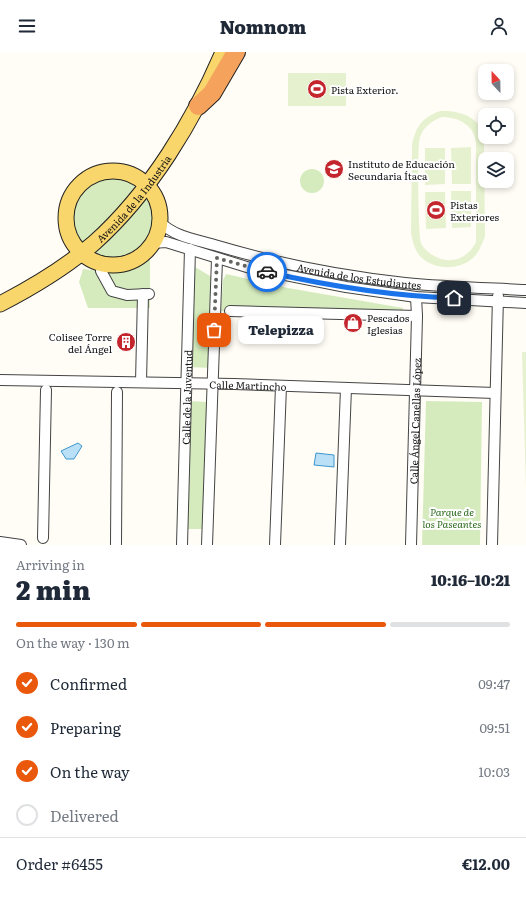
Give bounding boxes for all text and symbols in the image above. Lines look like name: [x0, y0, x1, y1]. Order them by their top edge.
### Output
text: Nomnom: [220, 13, 306, 40]
icon: menu: [16, 15, 38, 37]
icon: person: [488, 15, 510, 37]
north arrow: [478, 64, 514, 100]
map controls: [478, 64, 514, 188]
sports icon: Pista Exterior.: [306, 78, 328, 100]
place label: Pista Exterior.: [331, 82, 399, 97]
button: locate: [478, 108, 514, 144]
street label: Avenida de la Industria: [93, 151, 174, 245]
button: layers: [478, 152, 514, 188]
place label: Instituto de Educación Secundaria Ítaca: [348, 156, 455, 183]
school or university icon: Instituto de Educación Secundaria Ítaca: [323, 158, 345, 180]
place label: Pistas Exteriores: [450, 197, 500, 224]
sports icon: Pistas Exteriores: [425, 199, 447, 221]
courier: [247, 252, 287, 292]
street label: Avenida de los Estudiantes: [296, 259, 422, 292]
icon: car: [256, 261, 278, 283]
pin: [437, 281, 471, 315]
icon: home: [443, 287, 465, 309]
place label: Pescados Iglesias: [367, 310, 410, 337]
shop icon: Pescados Iglesias: [342, 312, 364, 334]
pin: [197, 313, 231, 347]
callout: Telepizza: [238, 316, 324, 344]
icon: bag: [203, 319, 225, 341]
text: Telepizza: [248, 320, 314, 339]
place label: Colisee Torre del Ángel: [49, 329, 113, 356]
building icon: Colisee Torre del Ángel: [115, 331, 137, 353]
street label: Calle de la Juventud: [177, 349, 195, 445]
street label: Calle Ángel Canellas López: [405, 358, 423, 484]
street label: Calle Martincho: [209, 376, 287, 393]
park label: Parque de los Paseantes: [422, 504, 482, 531]
text: Arriving in: [16, 555, 85, 574]
text: 10:16–10:21: [431, 568, 510, 591]
text: 2 min: [16, 569, 91, 608]
text: On the way · 130 m: [16, 633, 130, 652]
icon: check: [16, 672, 38, 694]
text: Confirmed: [50, 672, 127, 695]
text: 09:47: [478, 674, 510, 693]
icon: check: [16, 716, 38, 738]
text: Preparing: [50, 716, 121, 739]
text: 09:51: [479, 718, 510, 737]
icon: check: [16, 760, 38, 782]
text: On the way: [50, 760, 130, 783]
text: 10:03: [479, 762, 510, 781]
text: Delivered: [50, 804, 119, 827]
text: Order #6455: [16, 852, 103, 875]
text: €12.00: [462, 852, 510, 875]

